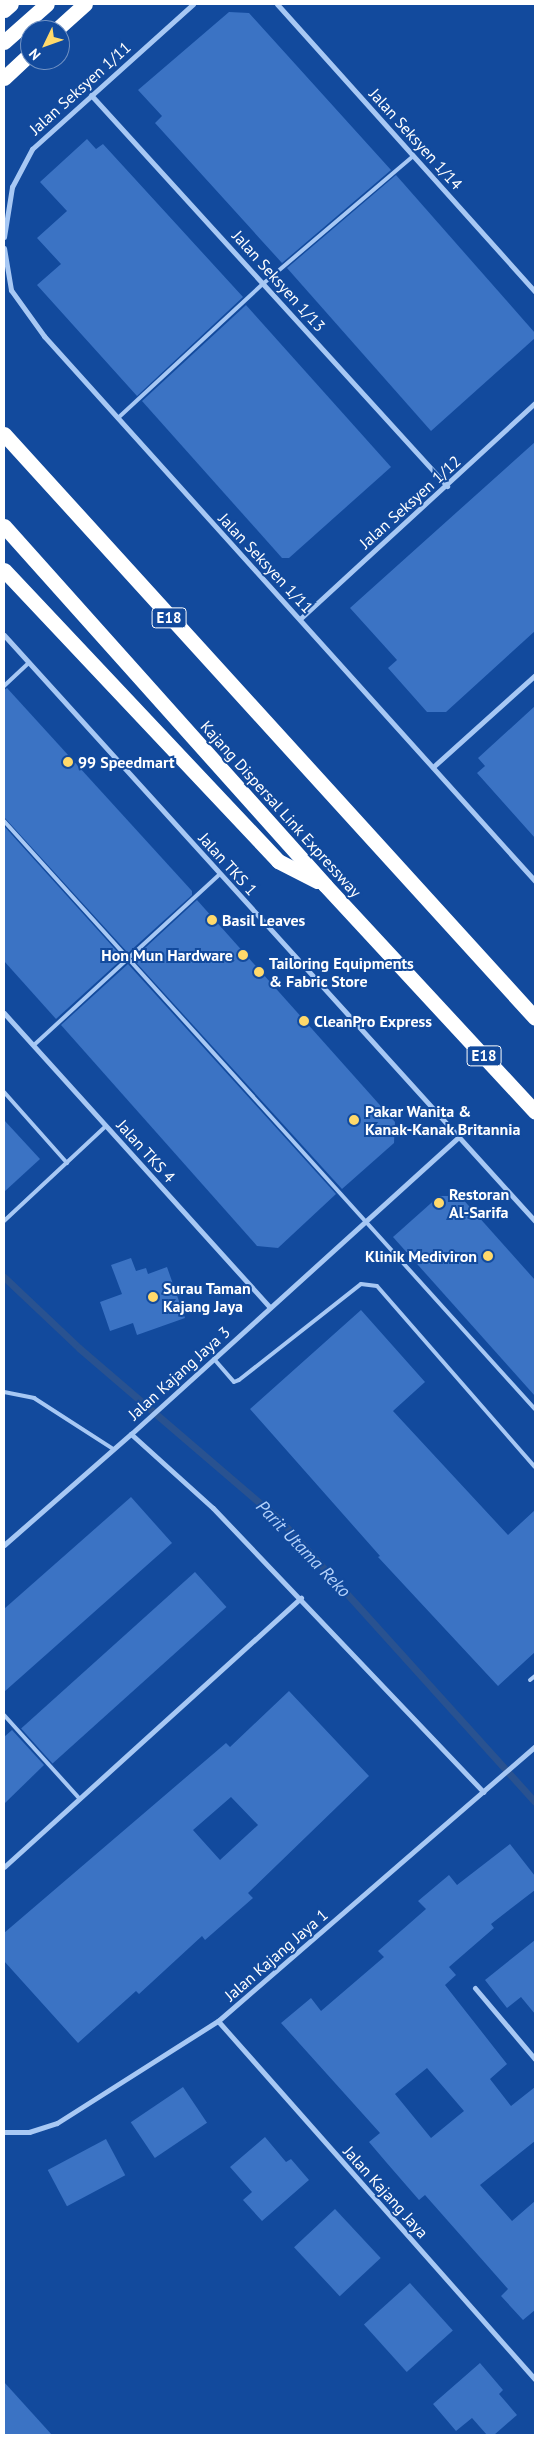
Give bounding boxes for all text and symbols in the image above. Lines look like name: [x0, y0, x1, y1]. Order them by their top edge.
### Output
north arrow: [20, 20, 70, 70]
street label: Jalan Seksyen 1/11: [25, 38, 135, 138]
text: N: [25, 45, 44, 64]
street label: Jalan Seksyen 1/14: [366, 84, 466, 194]
street label: Jalan Seksyen 1/13: [229, 226, 329, 336]
street label: Jalan Seksyen 1/12: [355, 452, 465, 552]
street label: Jalan Seksyen 1/11: [215, 509, 317, 617]
road number: E18: [152, 606, 186, 630]
street label: Kajang Dispersal Link Expressway: [196, 717, 366, 901]
place label: 99 Speedmart: [78, 752, 175, 772]
marker: 99 Speedmart: [62, 756, 74, 768]
street label: Jalan TKS 1: [195, 828, 261, 900]
place label: Basil Leaves: [222, 910, 305, 930]
marker: Basil Leaves: [206, 914, 218, 926]
place label: Hon Mun Hardware: [101, 945, 233, 965]
marker: Hon Mun Hardware: [237, 949, 249, 961]
place label: Tailoring Equipments & Fabric Store: [269, 953, 414, 991]
marker: Tailoring Equipments & Fabric Store: [253, 966, 265, 978]
place label: CleanPro Express: [314, 1011, 432, 1031]
marker: CleanPro Express: [298, 1015, 310, 1027]
road number: E18: [466, 1044, 502, 1068]
place label: Pakar Wanita & Kanak-Kanak Britannia: [365, 1101, 521, 1139]
marker: Pakar Wanita & Kanak-Kanak Britannia: [347, 1113, 361, 1127]
street label: Jalan TKS 4: [113, 1115, 179, 1187]
place label: Restoran Al-Sarifa: [449, 1184, 509, 1222]
marker: Restoran Al-Sarifa: [433, 1197, 445, 1209]
place label: Klinik Mediviron: [364, 1246, 477, 1266]
marker: Klinik Mediviron: [481, 1249, 495, 1263]
place label: Surau Taman Kajang Jaya: [163, 1278, 251, 1316]
marker: Surau Taman Kajang Jaya: [147, 1291, 159, 1303]
street label: Jalan Kajang Jaya 3: [124, 1322, 234, 1424]
water label: Parit Utama Reko: [251, 1496, 355, 1602]
street label: Jalan Kajang Jaya 1: [221, 1905, 331, 2005]
street label: Jalan Kajang Jaya: [340, 2142, 432, 2242]

